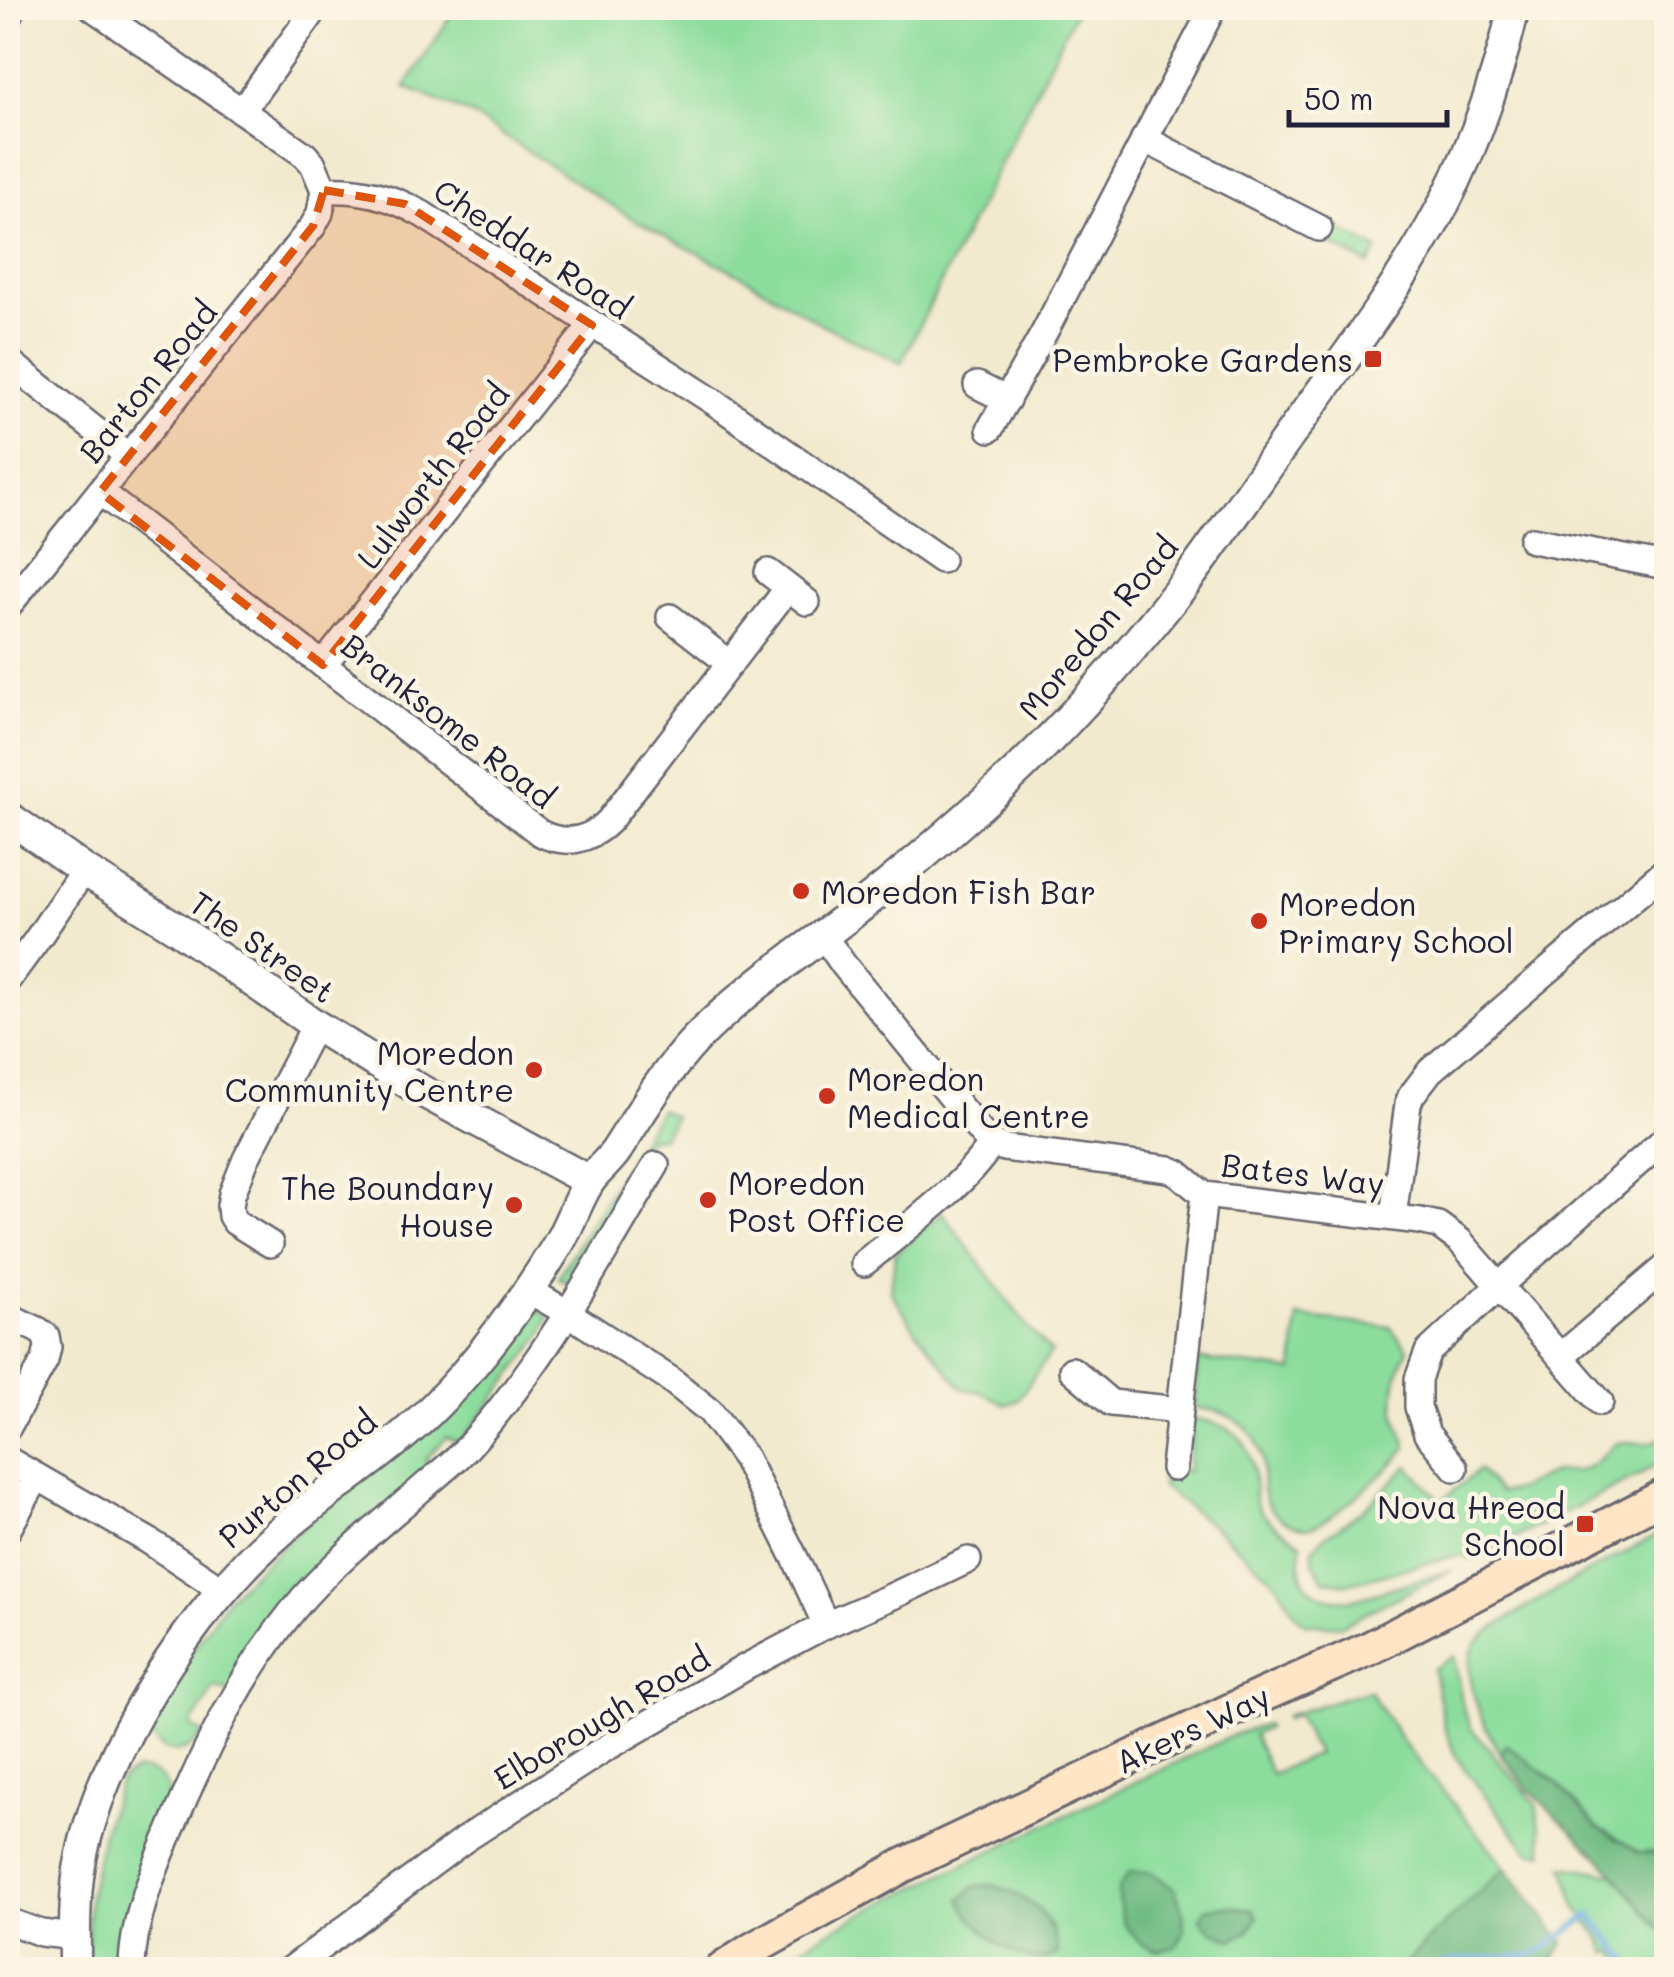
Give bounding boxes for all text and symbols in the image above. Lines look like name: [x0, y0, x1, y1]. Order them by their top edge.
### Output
scale bar: [1289, 65, 1446, 127]
text: 50 m: [1304, 78, 1374, 118]
street label: Cheddar Road: [426, 169, 640, 327]
street label: Barton Road: [69, 291, 225, 471]
place label: Pembroke Gardens: [1053, 338, 1353, 380]
marker: Pembroke Gardens: [1362, 348, 1384, 370]
street label: Lulworth Road: [346, 374, 518, 576]
street label: Moredon Road: [1008, 526, 1186, 728]
street label: Branksome Road: [333, 623, 565, 817]
place label: Moredon Fish Bar: [821, 870, 1096, 912]
marker: Moredon Fish Bar: [790, 880, 812, 902]
street label: The Street: [182, 881, 344, 1011]
place label: Moredon Primary School: [1279, 882, 1514, 962]
marker: Moredon Primary School: [1248, 910, 1270, 932]
place label: Moredon Community Centre: [225, 1031, 514, 1111]
place label: Moredon Medical Centre: [847, 1057, 1090, 1136]
marker: Moredon Community Centre: [523, 1059, 545, 1081]
marker: Moredon Medical Centre: [816, 1085, 838, 1107]
street label: Bates Way: [1219, 1142, 1387, 1205]
place label: Moredon Post Office: [728, 1161, 905, 1240]
place label: The Boundary House: [281, 1166, 494, 1245]
marker: Moredon Post Office: [697, 1189, 719, 1211]
marker: The Boundary House: [503, 1194, 525, 1216]
street label: Purton Road: [209, 1400, 385, 1556]
place label: Nova Hreod School: [1377, 1485, 1565, 1564]
marker: Nova Hreod School: [1574, 1513, 1596, 1535]
street label: Elborough Road: [485, 1636, 717, 1798]
street label: Akers Way: [1108, 1674, 1276, 1783]

